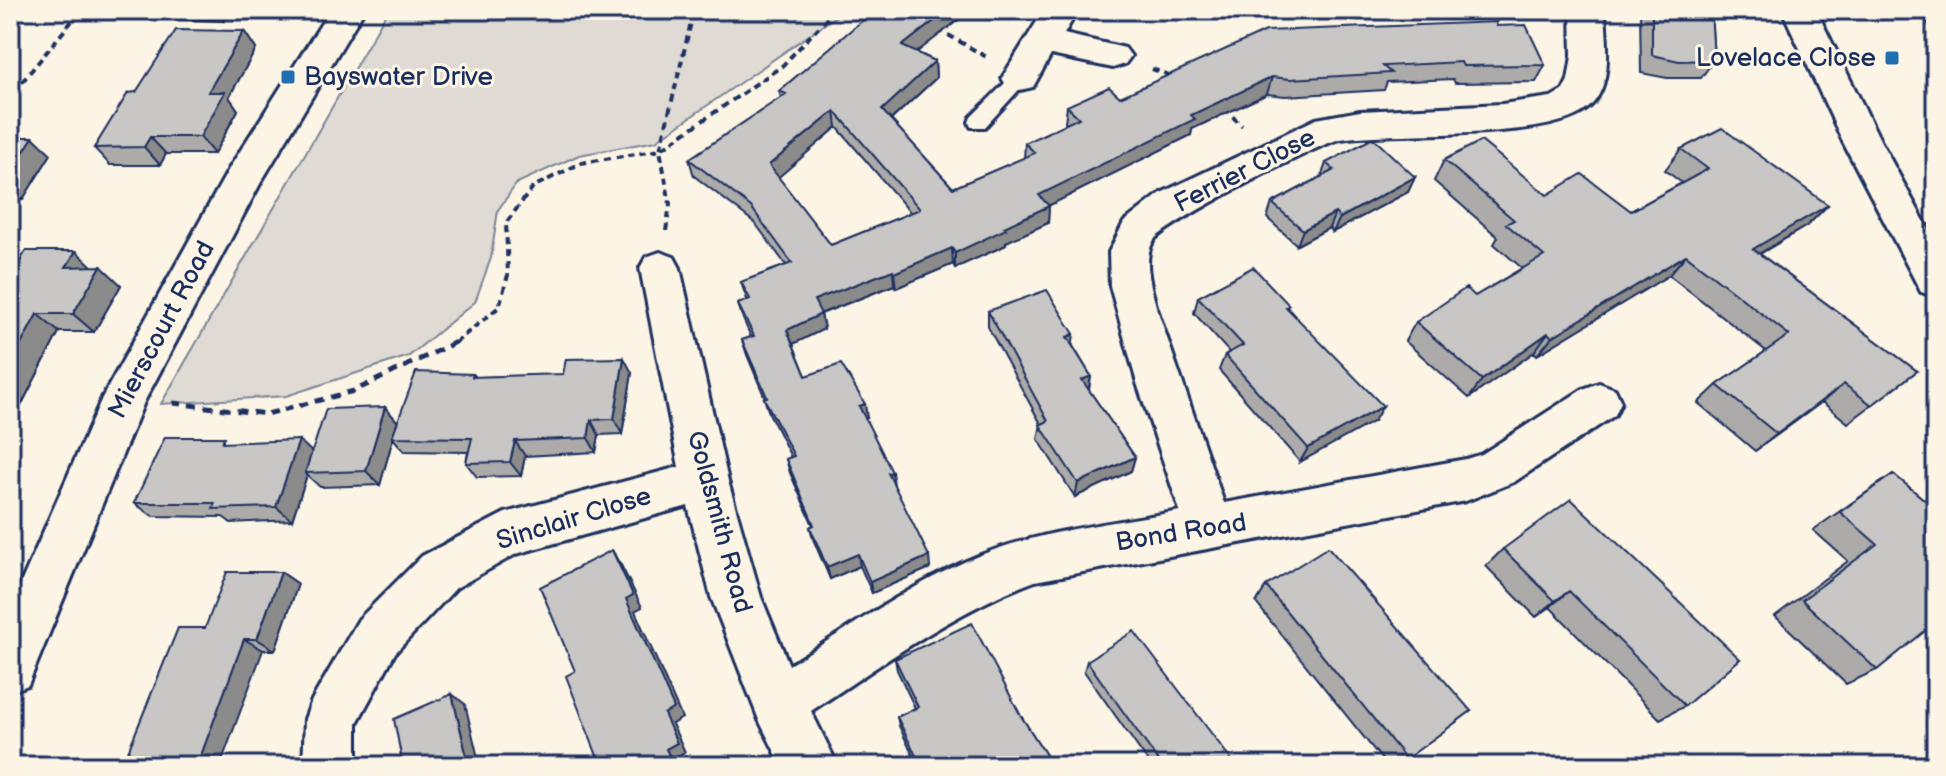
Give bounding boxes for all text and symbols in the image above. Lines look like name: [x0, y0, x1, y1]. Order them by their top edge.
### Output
place label: Lovelace Close: [1696, 43, 1876, 74]
marker: Lovelace Close: [1883, 49, 1901, 67]
place label: Bayswater Drive: [304, 62, 493, 93]
marker: Bayswater Drive: [279, 68, 297, 86]
street label: Ferrier Close: [1169, 122, 1321, 220]
street label: Mierscourt Road: [102, 236, 222, 424]
street label: Goldsmith Road: [680, 427, 758, 617]
street label: Sinclair Close: [493, 481, 655, 557]
street label: Bond Road: [1113, 507, 1249, 559]

